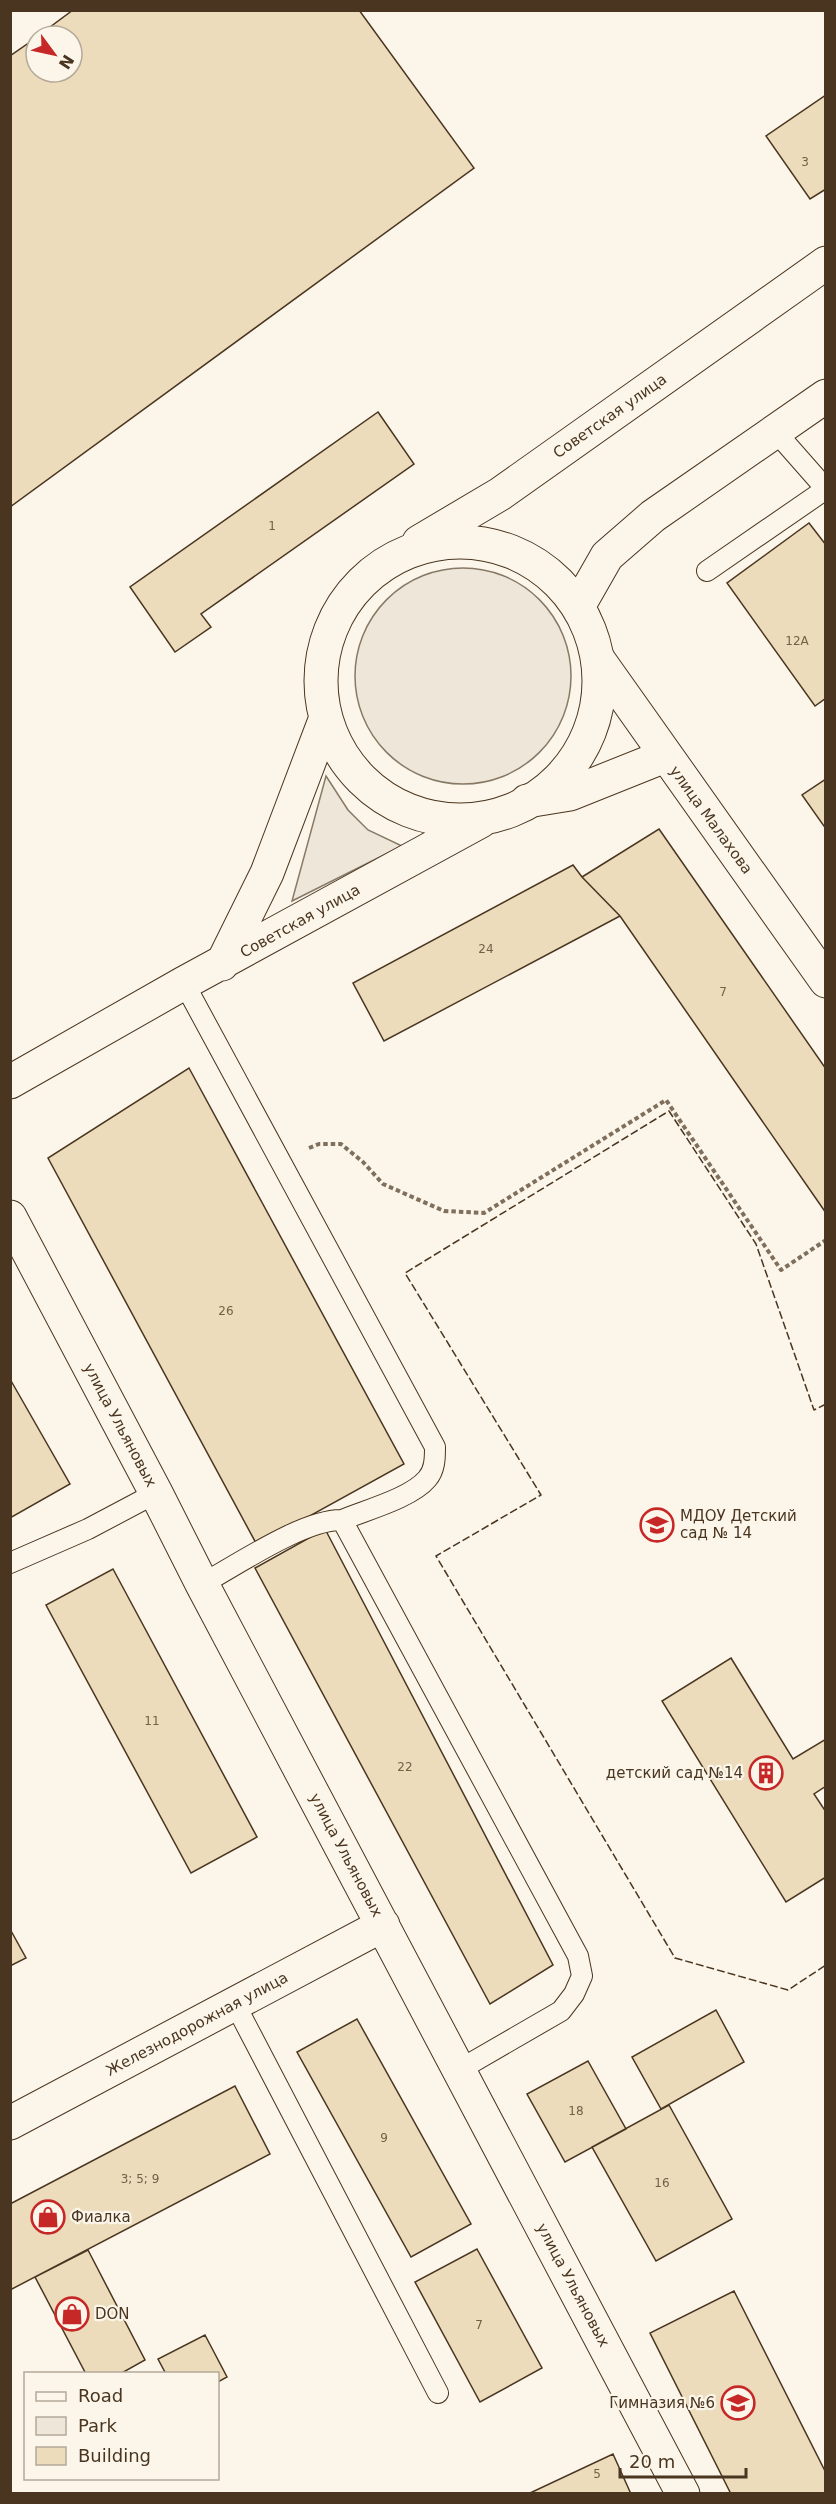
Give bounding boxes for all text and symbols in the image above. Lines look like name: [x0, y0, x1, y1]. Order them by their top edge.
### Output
north arrow: [24, 24, 84, 84]
text: N: [55, 51, 78, 73]
house number: 3: [801, 155, 809, 169]
street label: Советская улица: [550, 370, 670, 462]
house number: 1: [268, 519, 276, 533]
house number: 12А: [785, 634, 810, 648]
street label: улица Малахова: [666, 762, 756, 878]
street label: Советская улица: [237, 881, 363, 961]
house number: 24: [478, 942, 494, 956]
house number: 7: [719, 985, 727, 999]
house number: 26: [218, 1304, 234, 1318]
street label: улица Ульяновых: [80, 1360, 160, 1490]
school or university icon: МДОУ Детский сад № 14: [639, 1507, 675, 1543]
place label: МДОУ Детский сад № 14: [680, 1507, 797, 1542]
house number: 11: [144, 1714, 160, 1728]
building icon: детский сад №14: [748, 1755, 784, 1791]
house number: 22: [397, 1760, 413, 1774]
place label: детский сад №14: [606, 1764, 743, 1782]
street label: улица Ульяновых: [306, 1790, 386, 1920]
street label: Железнодорожная улица: [103, 1968, 291, 2080]
house number: 18: [568, 2104, 584, 2118]
house number: 9: [380, 2131, 388, 2145]
house number: 3; 5; 9: [121, 2172, 159, 2186]
house number: 16: [654, 2176, 670, 2190]
shop icon: Фиалка: [30, 2199, 66, 2235]
place label: Фиалка: [71, 2208, 131, 2226]
street label: улица Ульяновых: [533, 2220, 613, 2350]
shop icon: DON: [54, 2296, 90, 2332]
place label: DON: [95, 2305, 130, 2323]
house number: 7: [475, 2318, 483, 2332]
legend: [24, 2372, 219, 2480]
text: Road: [78, 2385, 123, 2406]
school or university icon: Гимназия №6: [720, 2385, 756, 2421]
place label: Гимназия №6: [609, 2394, 715, 2412]
text: Park: [78, 2415, 117, 2436]
scale bar: [620, 2441, 746, 2479]
text: Building: [78, 2445, 151, 2466]
text: 20 m: [629, 2451, 675, 2472]
house number: 5: [593, 2467, 601, 2481]

